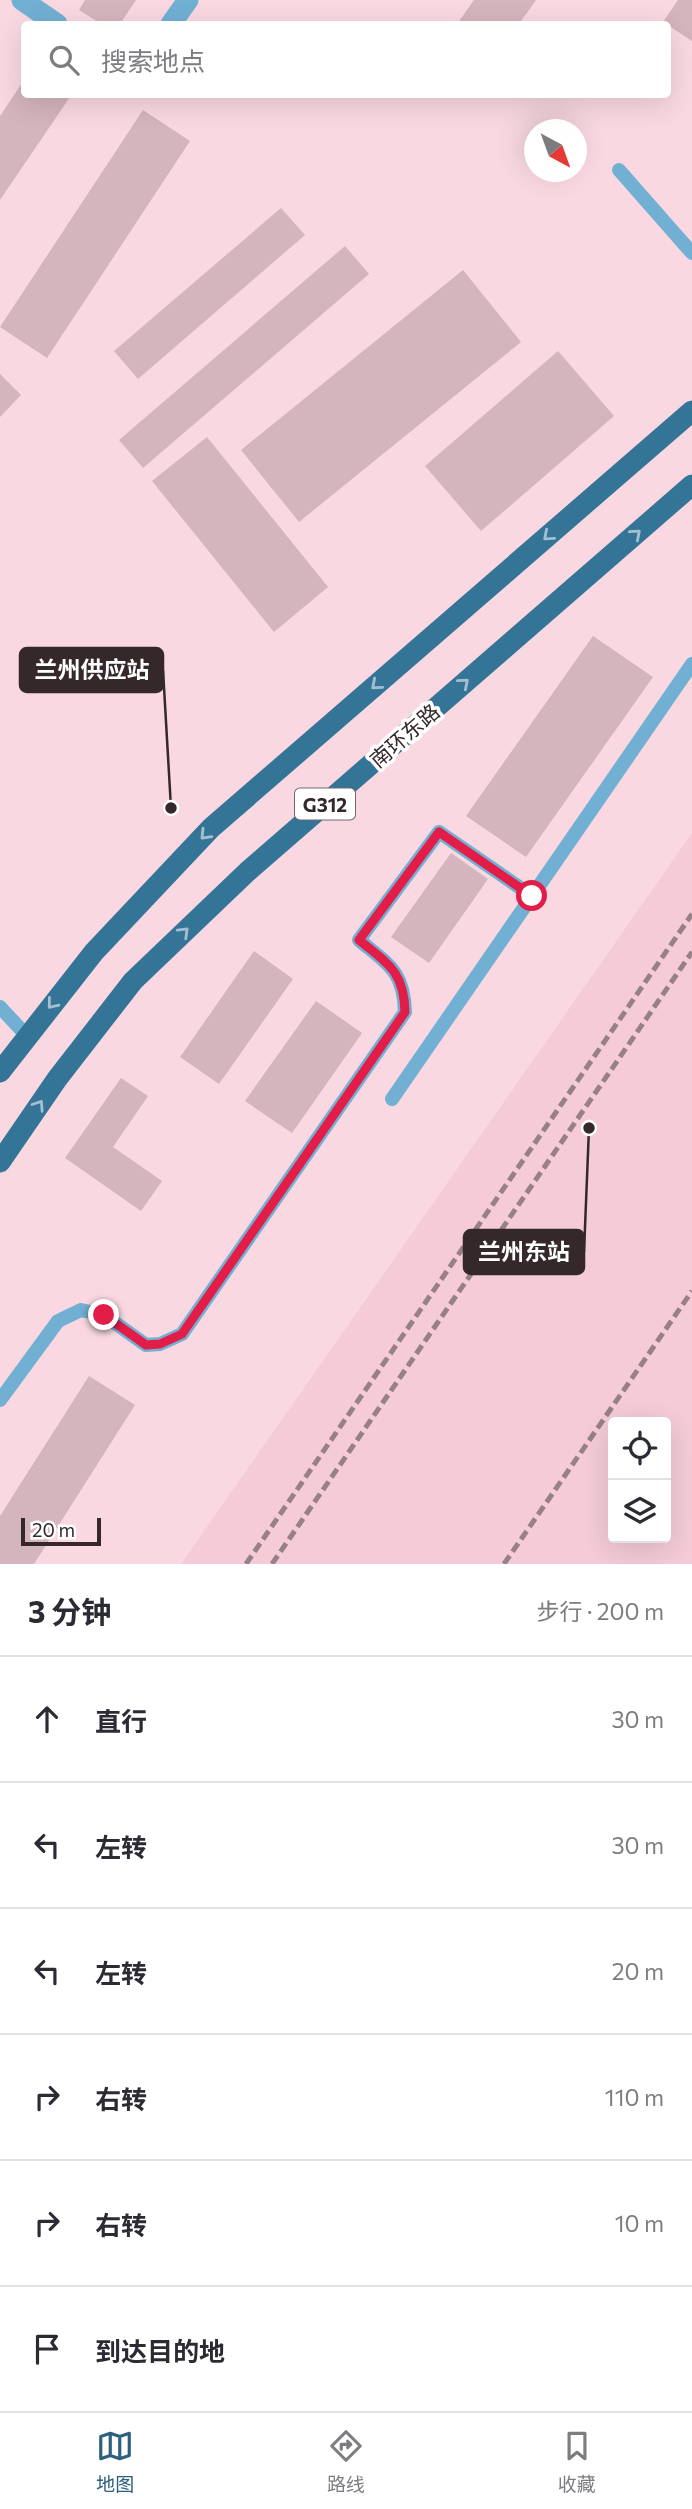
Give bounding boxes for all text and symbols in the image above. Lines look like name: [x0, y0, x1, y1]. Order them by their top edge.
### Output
search box: [21, 21, 671, 98]
icon: search: [45, 41, 83, 79]
text: 搜索地点: [101, 45, 205, 76]
north arrow: [524, 119, 587, 182]
one-way arrow: [543, 528, 556, 540]
one-way arrow: [628, 530, 641, 542]
callout: 兰州供应站: [20, 648, 163, 692]
text: 兰州供应站: [35, 655, 150, 683]
one-way arrow: [371, 677, 384, 689]
one-way arrow: [456, 679, 469, 691]
street label: 南环东路: [364, 698, 444, 772]
road number: G312: [295, 789, 355, 820]
one-way arrow: [200, 827, 213, 840]
route start: [516, 880, 547, 911]
one-way arrow: [176, 927, 189, 940]
one-way arrow: [48, 996, 61, 1008]
one-way arrow: [31, 1100, 43, 1113]
callout: 兰州东站: [464, 1230, 584, 1274]
text: 兰州东站: [478, 1237, 570, 1265]
route end: [88, 1299, 119, 1330]
map controls: [608, 1417, 671, 1543]
button: locate: [608, 1417, 671, 1480]
button: layers: [608, 1480, 671, 1543]
scale bar: [21, 1515, 102, 1547]
text: 20 m: [32, 1518, 75, 1541]
text: 3 分钟: [28, 1592, 111, 1629]
text: 步行 · 200 m: [537, 1597, 664, 1625]
icon: ahead: [28, 1700, 66, 1738]
text: 直行: [95, 1705, 147, 1736]
text: 30 m: [611, 1705, 664, 1733]
icon: left: [28, 1826, 66, 1864]
text: 左转: [95, 1831, 147, 1862]
text: 30 m: [611, 1831, 664, 1859]
icon: left: [28, 1952, 66, 1990]
text: 左转: [95, 1957, 147, 1988]
text: 20 m: [612, 1957, 664, 1985]
icon: right: [28, 2078, 66, 2116]
text: 右转: [95, 2083, 147, 2114]
text: 110 m: [605, 2083, 664, 2111]
icon: right: [28, 2204, 66, 2242]
text: 右转: [95, 2209, 147, 2240]
text: 10 m: [615, 2209, 664, 2237]
icon: arrive: [28, 2330, 66, 2368]
text: 到达目的地: [95, 2335, 225, 2366]
tab: 地图: [96, 2427, 134, 2496]
tab: 路线: [327, 2427, 365, 2496]
tab: 收藏: [558, 2427, 596, 2496]

